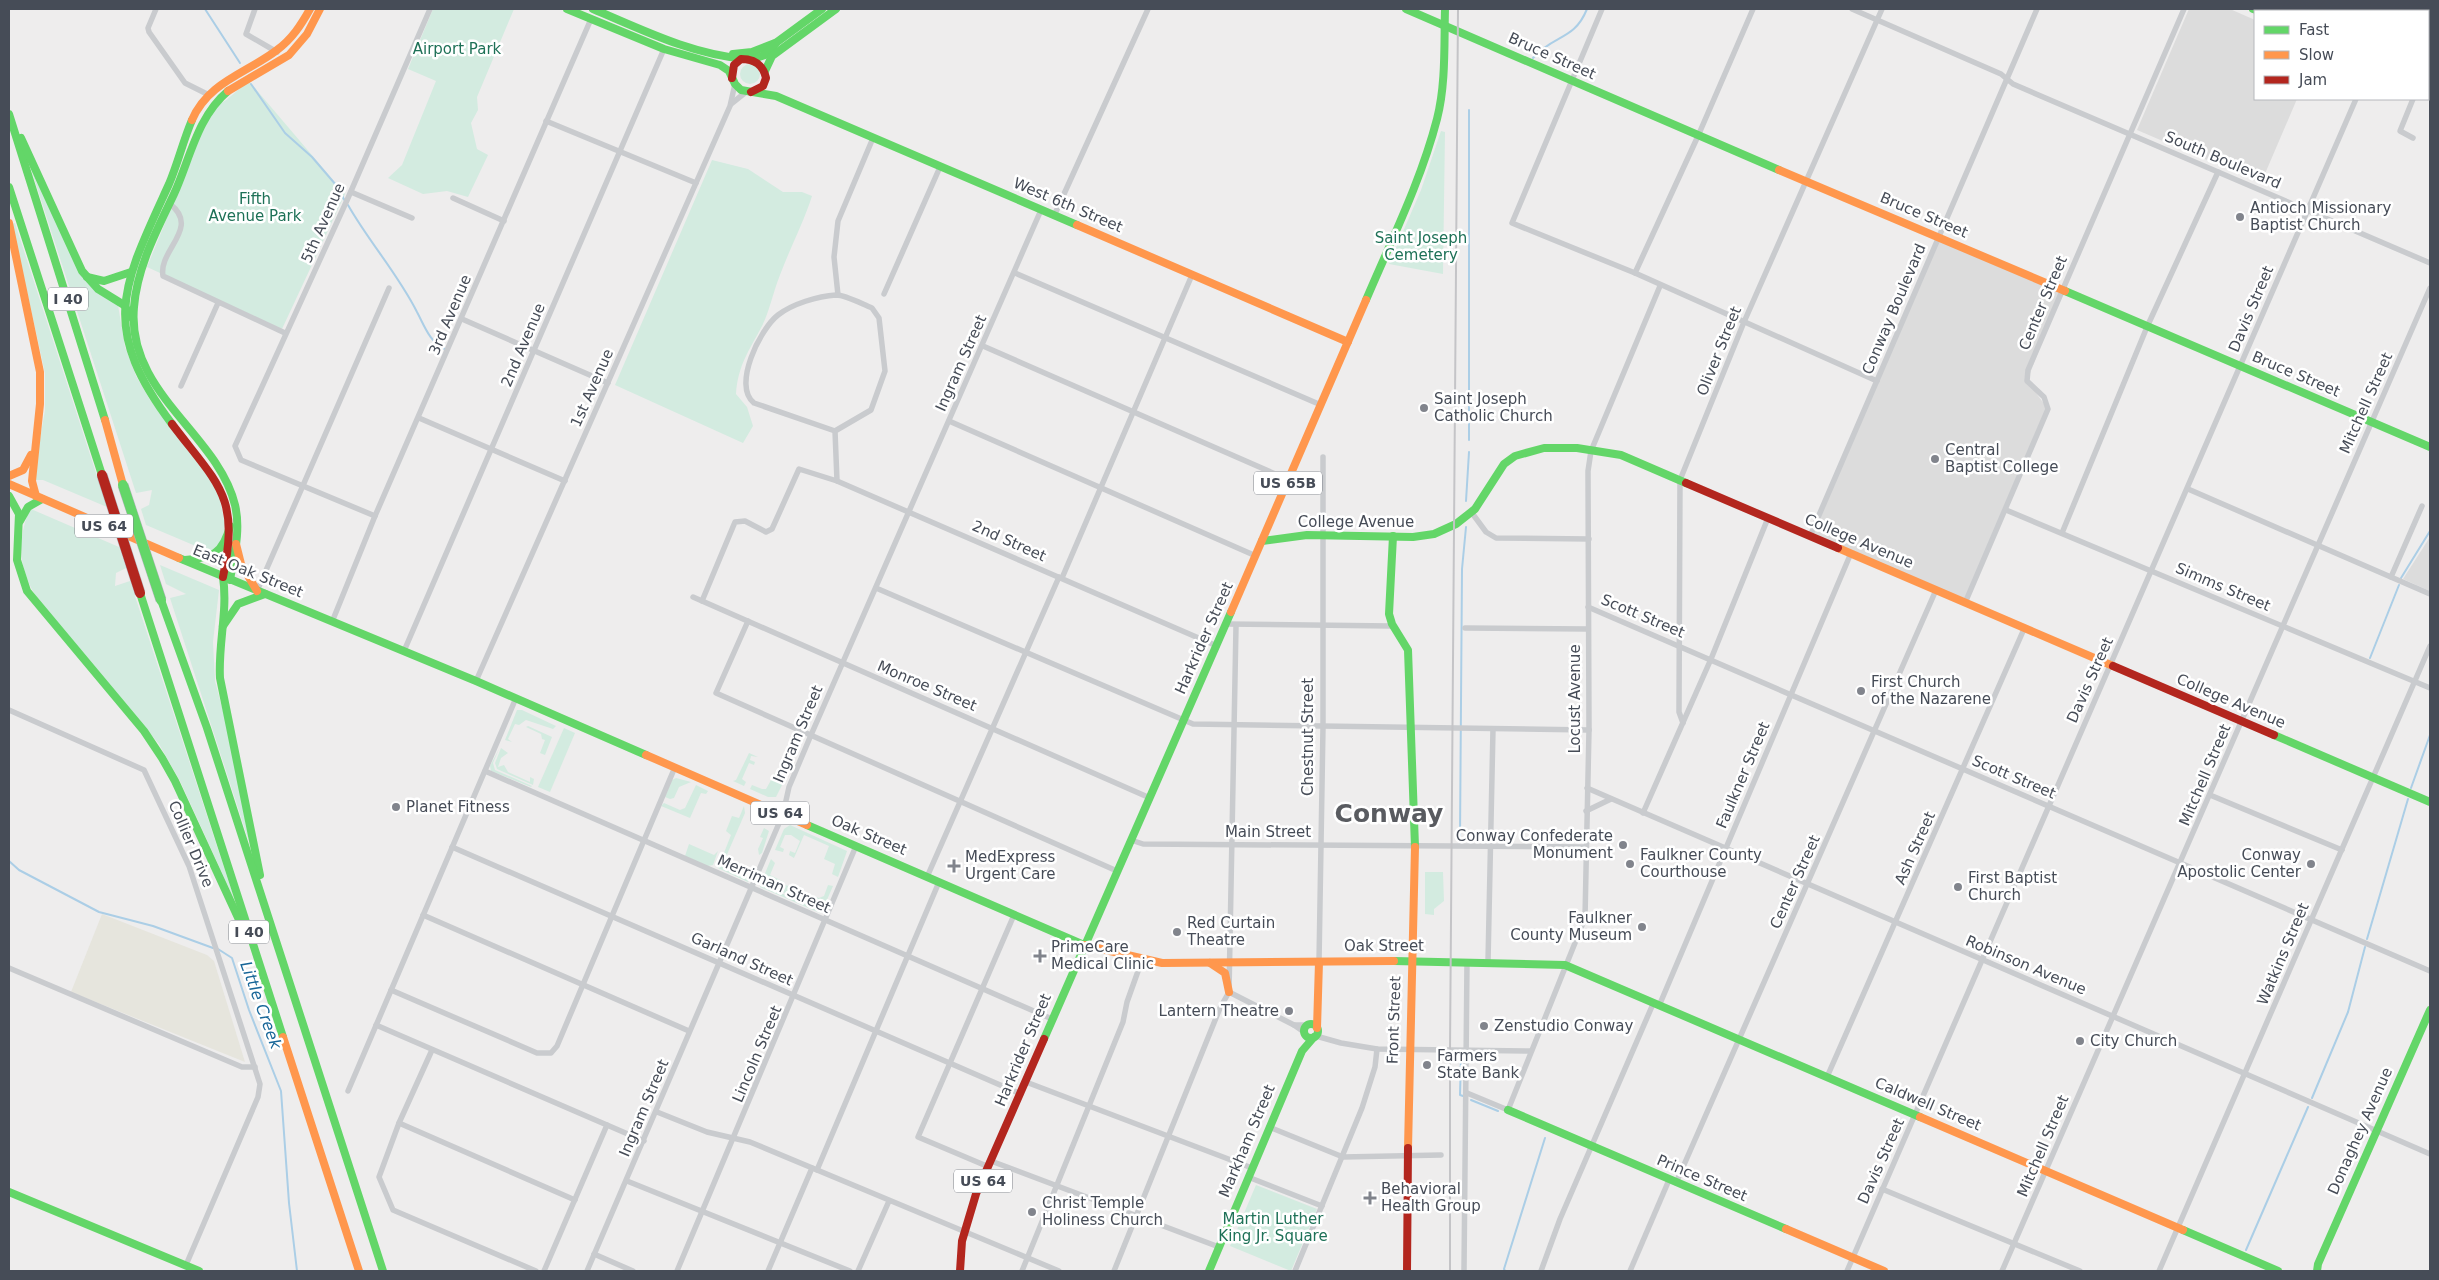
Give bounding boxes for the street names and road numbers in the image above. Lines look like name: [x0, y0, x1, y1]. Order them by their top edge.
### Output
street label: Bruce Street: [1505, 29, 1599, 83]
street label: South Boulevard: [2162, 127, 2284, 193]
street label: West 6th Street: [1011, 174, 1125, 236]
street label: 5th Avenue: [297, 180, 349, 266]
street label: Bruce Street: [1877, 188, 1971, 242]
street label: Conway Boulevard: [1858, 241, 1930, 377]
street label: Center Street: [2015, 253, 2071, 353]
street label: Davis Street: [2225, 263, 2277, 355]
street label: 3rd Avenue: [425, 272, 475, 358]
road number: I 40: [48, 288, 88, 310]
street label: 2nd Avenue: [497, 300, 549, 390]
street label: Oliver Street: [1693, 304, 1745, 398]
street label: Ingram Street: [932, 312, 990, 414]
street label: 1st Avenue: [567, 346, 617, 430]
street label: Bruce Street: [2249, 347, 2343, 401]
street label: Mitchell Street: [2336, 350, 2396, 456]
road number: US 65B: [1254, 472, 1322, 494]
street label: College Avenue: [1802, 510, 1916, 572]
street label: College Avenue: [1298, 513, 1414, 531]
road number: US 64: [75, 514, 133, 538]
street label: 2nd Street: [969, 517, 1049, 565]
street label: East Oak Street: [190, 541, 306, 601]
street label: Simms Street: [2173, 559, 2273, 615]
street label: Harkrider Street: [1171, 579, 1237, 697]
street label: Scott Street: [1598, 590, 1688, 642]
street label: Davis Street: [2063, 634, 2117, 726]
street label: Locust Avenue: [1566, 644, 1584, 754]
street label: Monroe Street: [875, 657, 980, 715]
street label: College Avenue: [2174, 670, 2288, 732]
street label: Chestnut Street: [1299, 678, 1317, 796]
street label: Ingram Street: [769, 683, 827, 785]
street label: Faulkner Street: [1712, 719, 1774, 831]
street label: Mitchell Street: [2175, 721, 2235, 829]
street label: Scott Street: [1969, 751, 2059, 803]
street label: Collier Drive: [165, 798, 217, 890]
road number: US 64: [751, 801, 809, 824]
street label: Ash Street: [1891, 809, 1939, 887]
street label: Oak Street: [829, 811, 909, 859]
street label: Main Street: [1225, 823, 1311, 841]
street label: Center Street: [1766, 832, 1824, 932]
street label: Merriman Street: [715, 851, 834, 917]
street label: Watkins Street: [2253, 900, 2313, 1008]
road number: I 40: [229, 920, 269, 944]
street label: Garland Street: [688, 928, 796, 990]
street label: Robinson Avenue: [1963, 931, 2089, 999]
street label: Oak Street: [1344, 937, 1424, 955]
street label: Front Street: [1383, 975, 1405, 1064]
street label: Harkrider Street: [991, 991, 1055, 1109]
street label: Lincoln Street: [728, 1003, 786, 1105]
street label: Ingram Street: [615, 1057, 673, 1159]
street label: Donaghey Avenue: [2324, 1065, 2396, 1197]
street label: Caldwell Street: [1872, 1074, 1984, 1135]
street label: Markham Street: [1215, 1082, 1279, 1200]
street label: Mitchell Street: [2013, 1092, 2073, 1200]
street label: Davis Street: [1854, 1115, 1908, 1207]
street label: Prince Street: [1654, 1151, 1750, 1205]
road number: US 64: [954, 1170, 1012, 1192]

